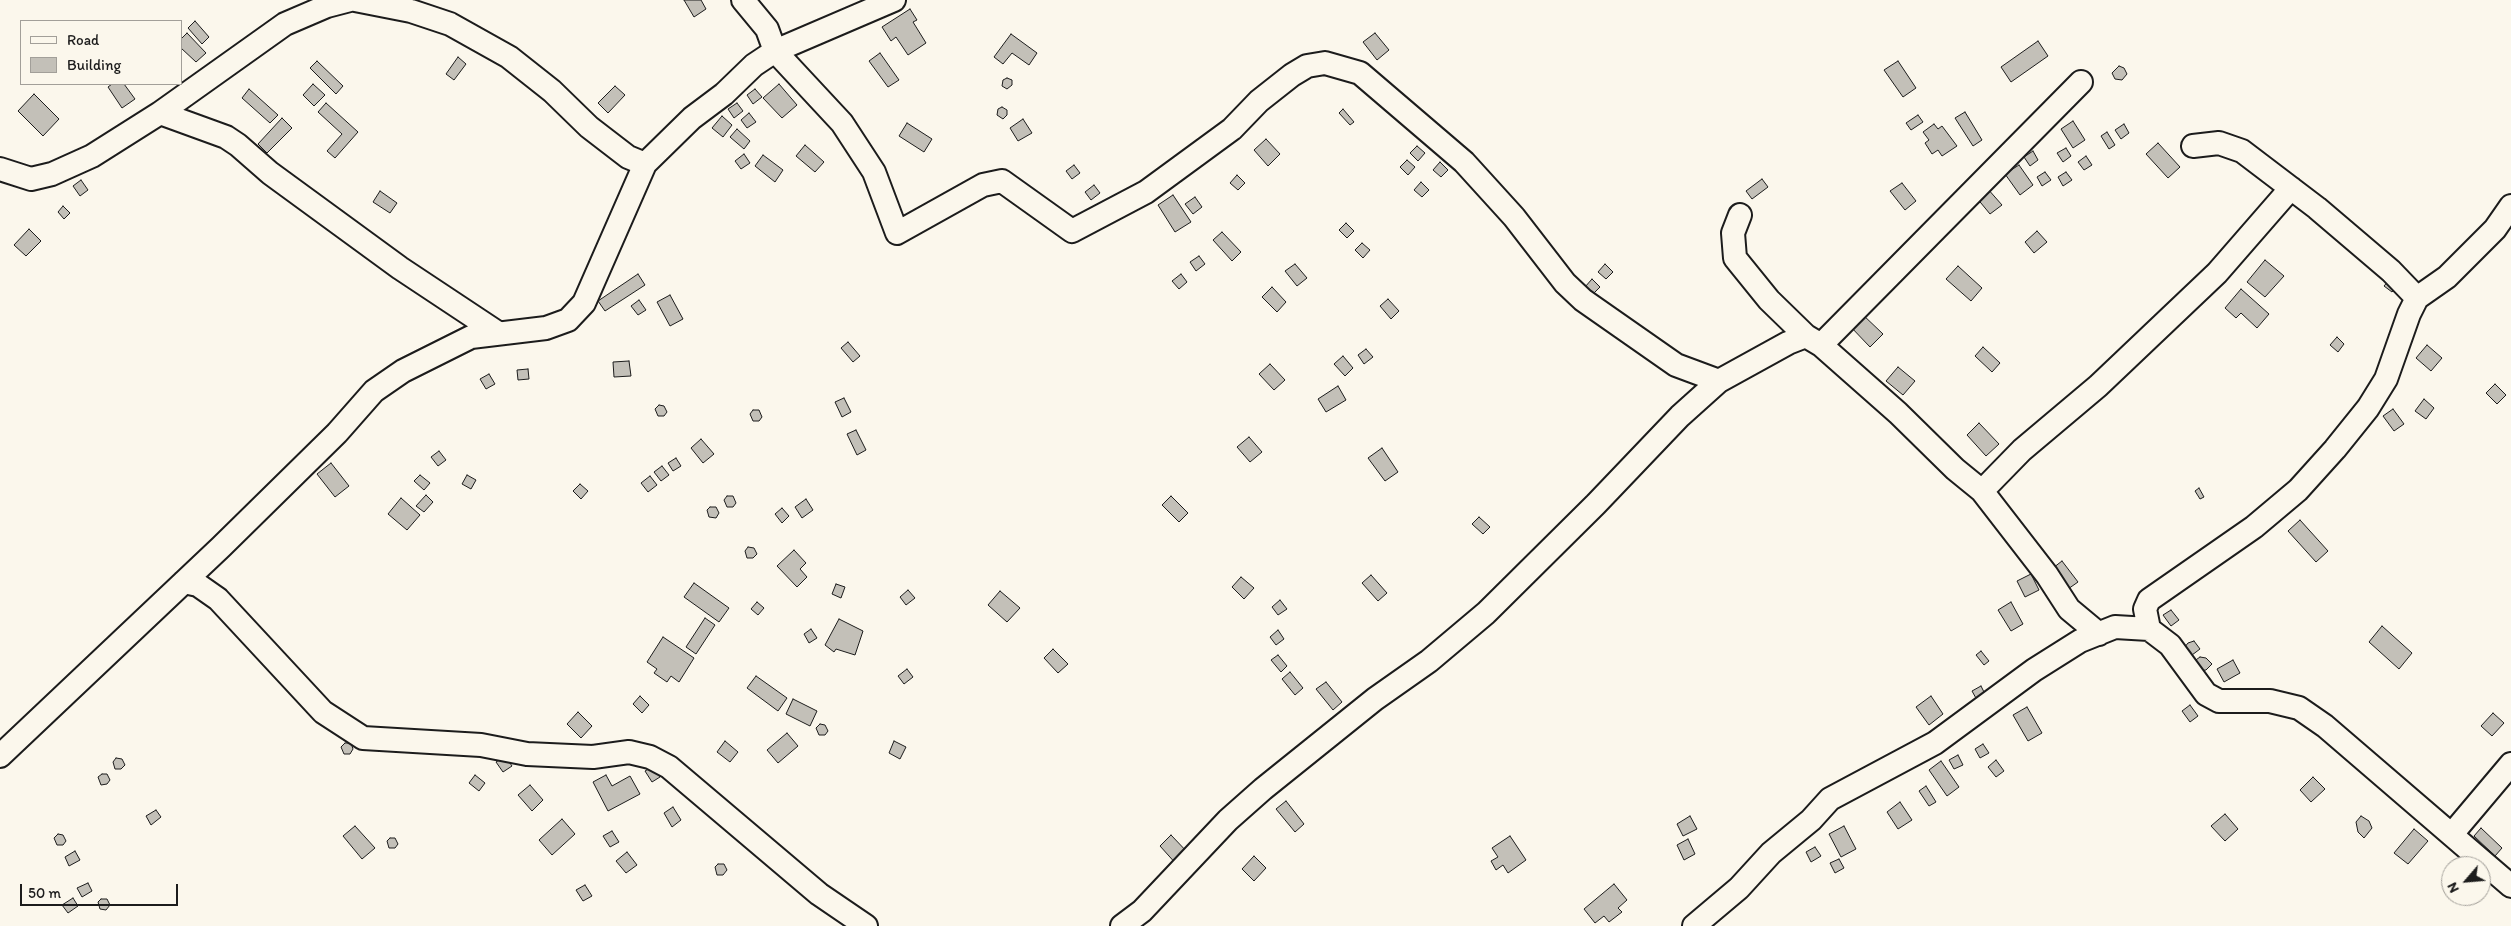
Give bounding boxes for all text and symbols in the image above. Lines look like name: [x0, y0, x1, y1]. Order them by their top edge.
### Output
legend: [20, 20, 182, 85]
text: Road: [67, 31, 99, 49]
text: Building: [67, 56, 121, 74]
north arrow: [2441, 856, 2491, 906]
scale bar: [22, 874, 180, 906]
text: N: [2443, 880, 2463, 896]
text: 50 m: [28, 884, 61, 902]

